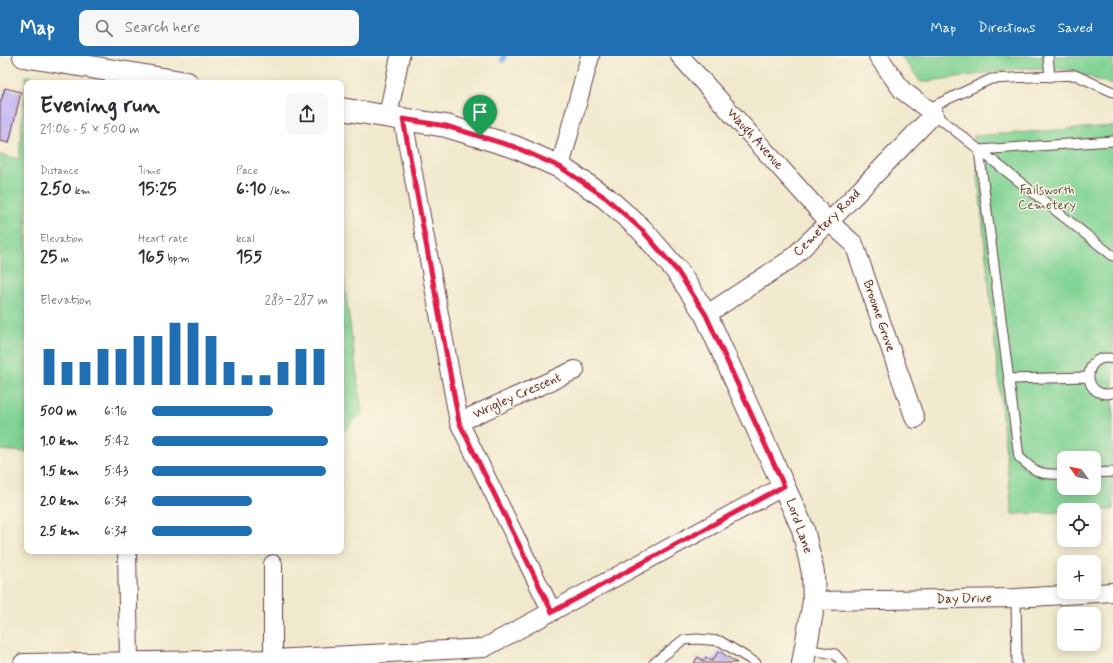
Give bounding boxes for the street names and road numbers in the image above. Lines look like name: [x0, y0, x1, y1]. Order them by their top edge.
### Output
street label: Waugh Avenue: [721, 105, 787, 175]
street label: Cemetery Road: [790, 186, 864, 260]
street label: Broome Grove: [859, 278, 899, 354]
street label: Wrigley Crescent: [470, 369, 564, 424]
street label: Lord Lane: [782, 496, 816, 556]
street label: Day Drive: [936, 590, 992, 608]

